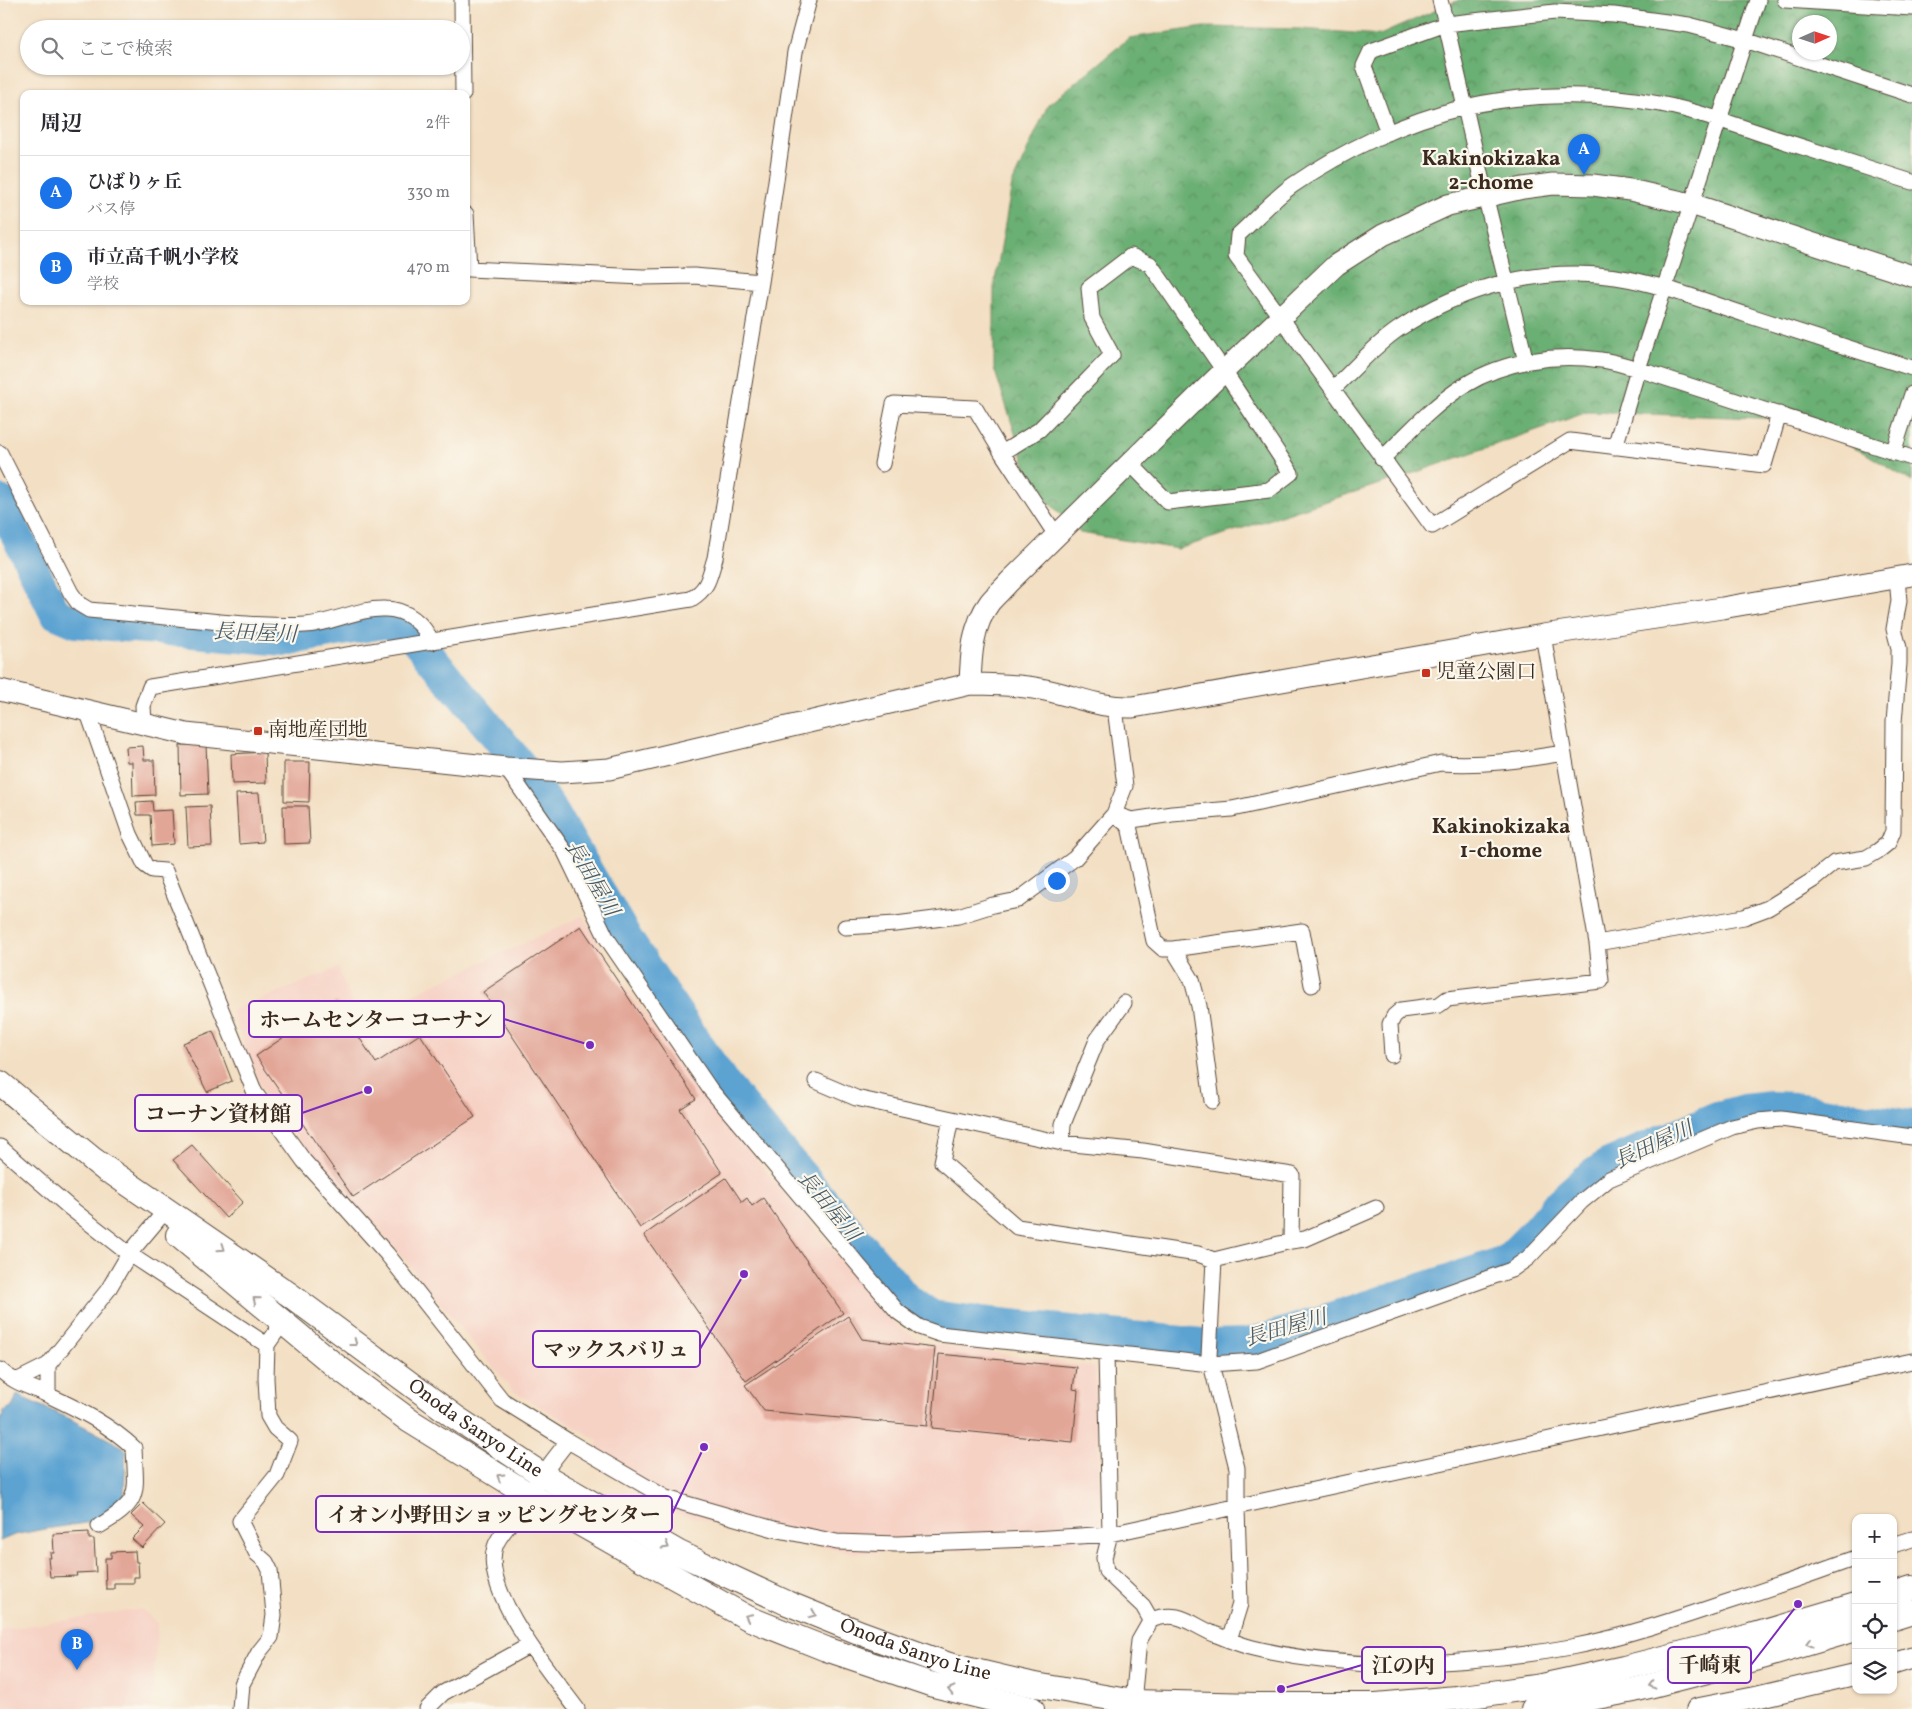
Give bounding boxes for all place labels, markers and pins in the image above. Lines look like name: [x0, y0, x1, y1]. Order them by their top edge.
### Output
pin: A: [1568, 134, 1600, 175]
place label: 児童公園口: [1436, 659, 1536, 687]
marker: 児童公園口: [1420, 667, 1432, 679]
place label: 南地産団地: [268, 717, 368, 745]
marker: 南地産団地: [252, 725, 264, 737]
callout: ホームセンター コーナン: [249, 1001, 504, 1037]
callout: コーナン資材館: [135, 1095, 302, 1131]
callout: マックスバリュ: [533, 1331, 700, 1367]
callout: イオン小野田ショッピングセンター: [316, 1496, 672, 1532]
pin: B: [61, 1629, 93, 1670]
callout: 江の内: [1362, 1647, 1445, 1683]
callout: 千崎東: [1668, 1647, 1751, 1683]

